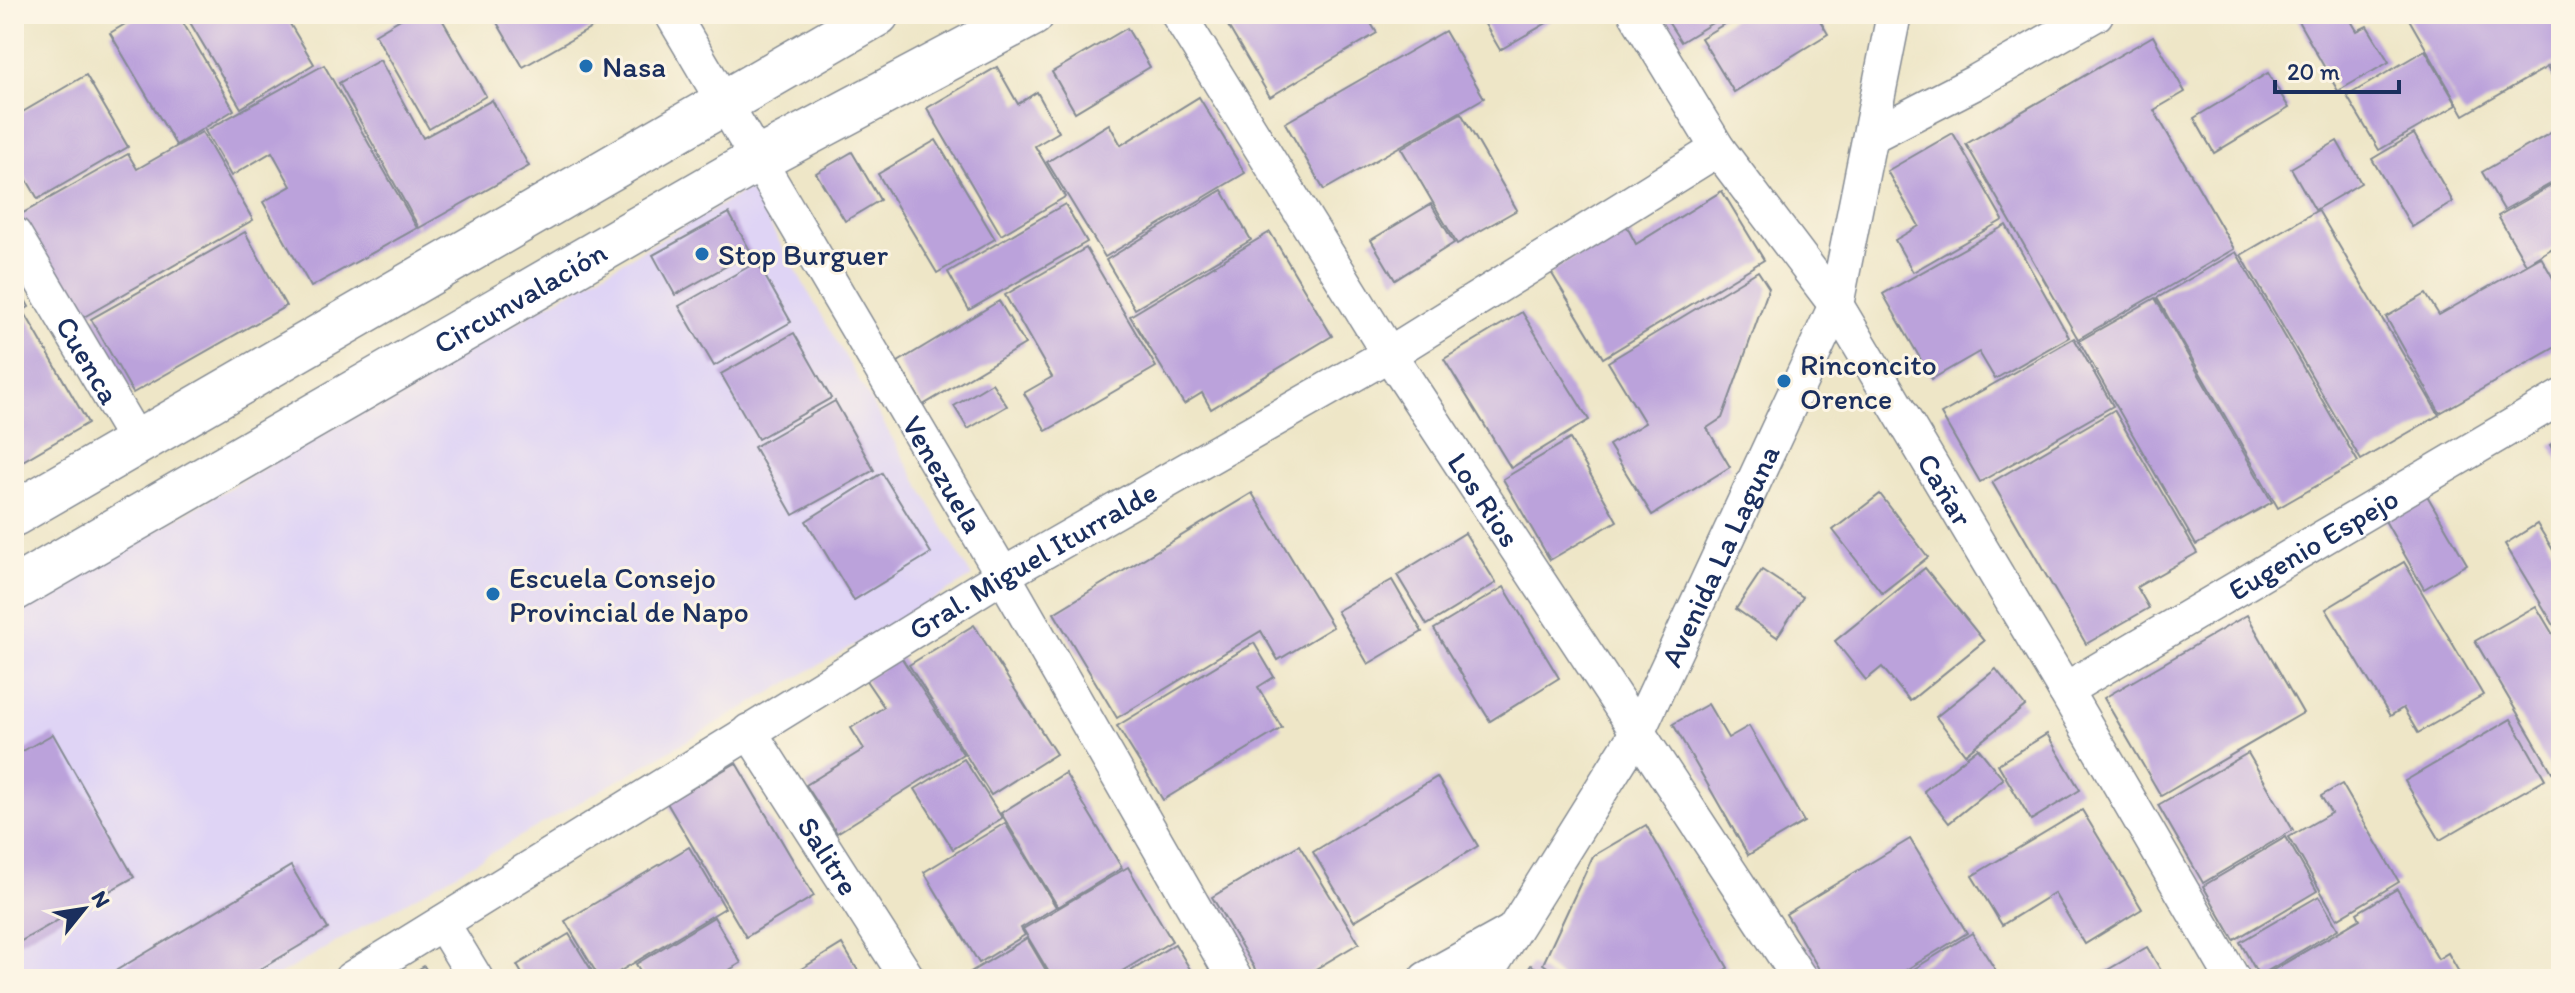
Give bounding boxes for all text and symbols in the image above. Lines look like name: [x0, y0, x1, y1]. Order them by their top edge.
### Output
scale bar: [2275, 44, 2399, 94]
place label: Nasa: [602, 48, 666, 85]
marker: Nasa: [577, 57, 595, 75]
text: 20 m: [2287, 57, 2340, 86]
street label: Circunvalación: [427, 233, 613, 361]
place label: Stop Burguer: [718, 236, 889, 273]
marker: Stop Burguer: [693, 245, 711, 263]
street label: Cuenca: [48, 309, 129, 411]
place label: Rinconcito Orence: [1800, 346, 1937, 417]
marker: Rinconcito Orence: [1775, 372, 1793, 390]
street label: Venezuela: [894, 409, 992, 539]
street label: Avenida La Laguna: [1652, 438, 1787, 672]
street label: Los Rios: [1440, 445, 1529, 554]
street label: Cañar: [1910, 446, 1982, 533]
street label: Gral. Miguel Iturralde: [902, 473, 1163, 648]
street label: Eugenio Espejo: [2221, 479, 2405, 608]
place label: Escuela Consejo Provincial de Napo: [509, 559, 749, 630]
marker: Escuela Consejo Provincial de Napo: [484, 585, 502, 603]
street label: Salitre: [790, 809, 868, 902]
north arrow: [44, 869, 124, 949]
text: N: [85, 886, 116, 912]

